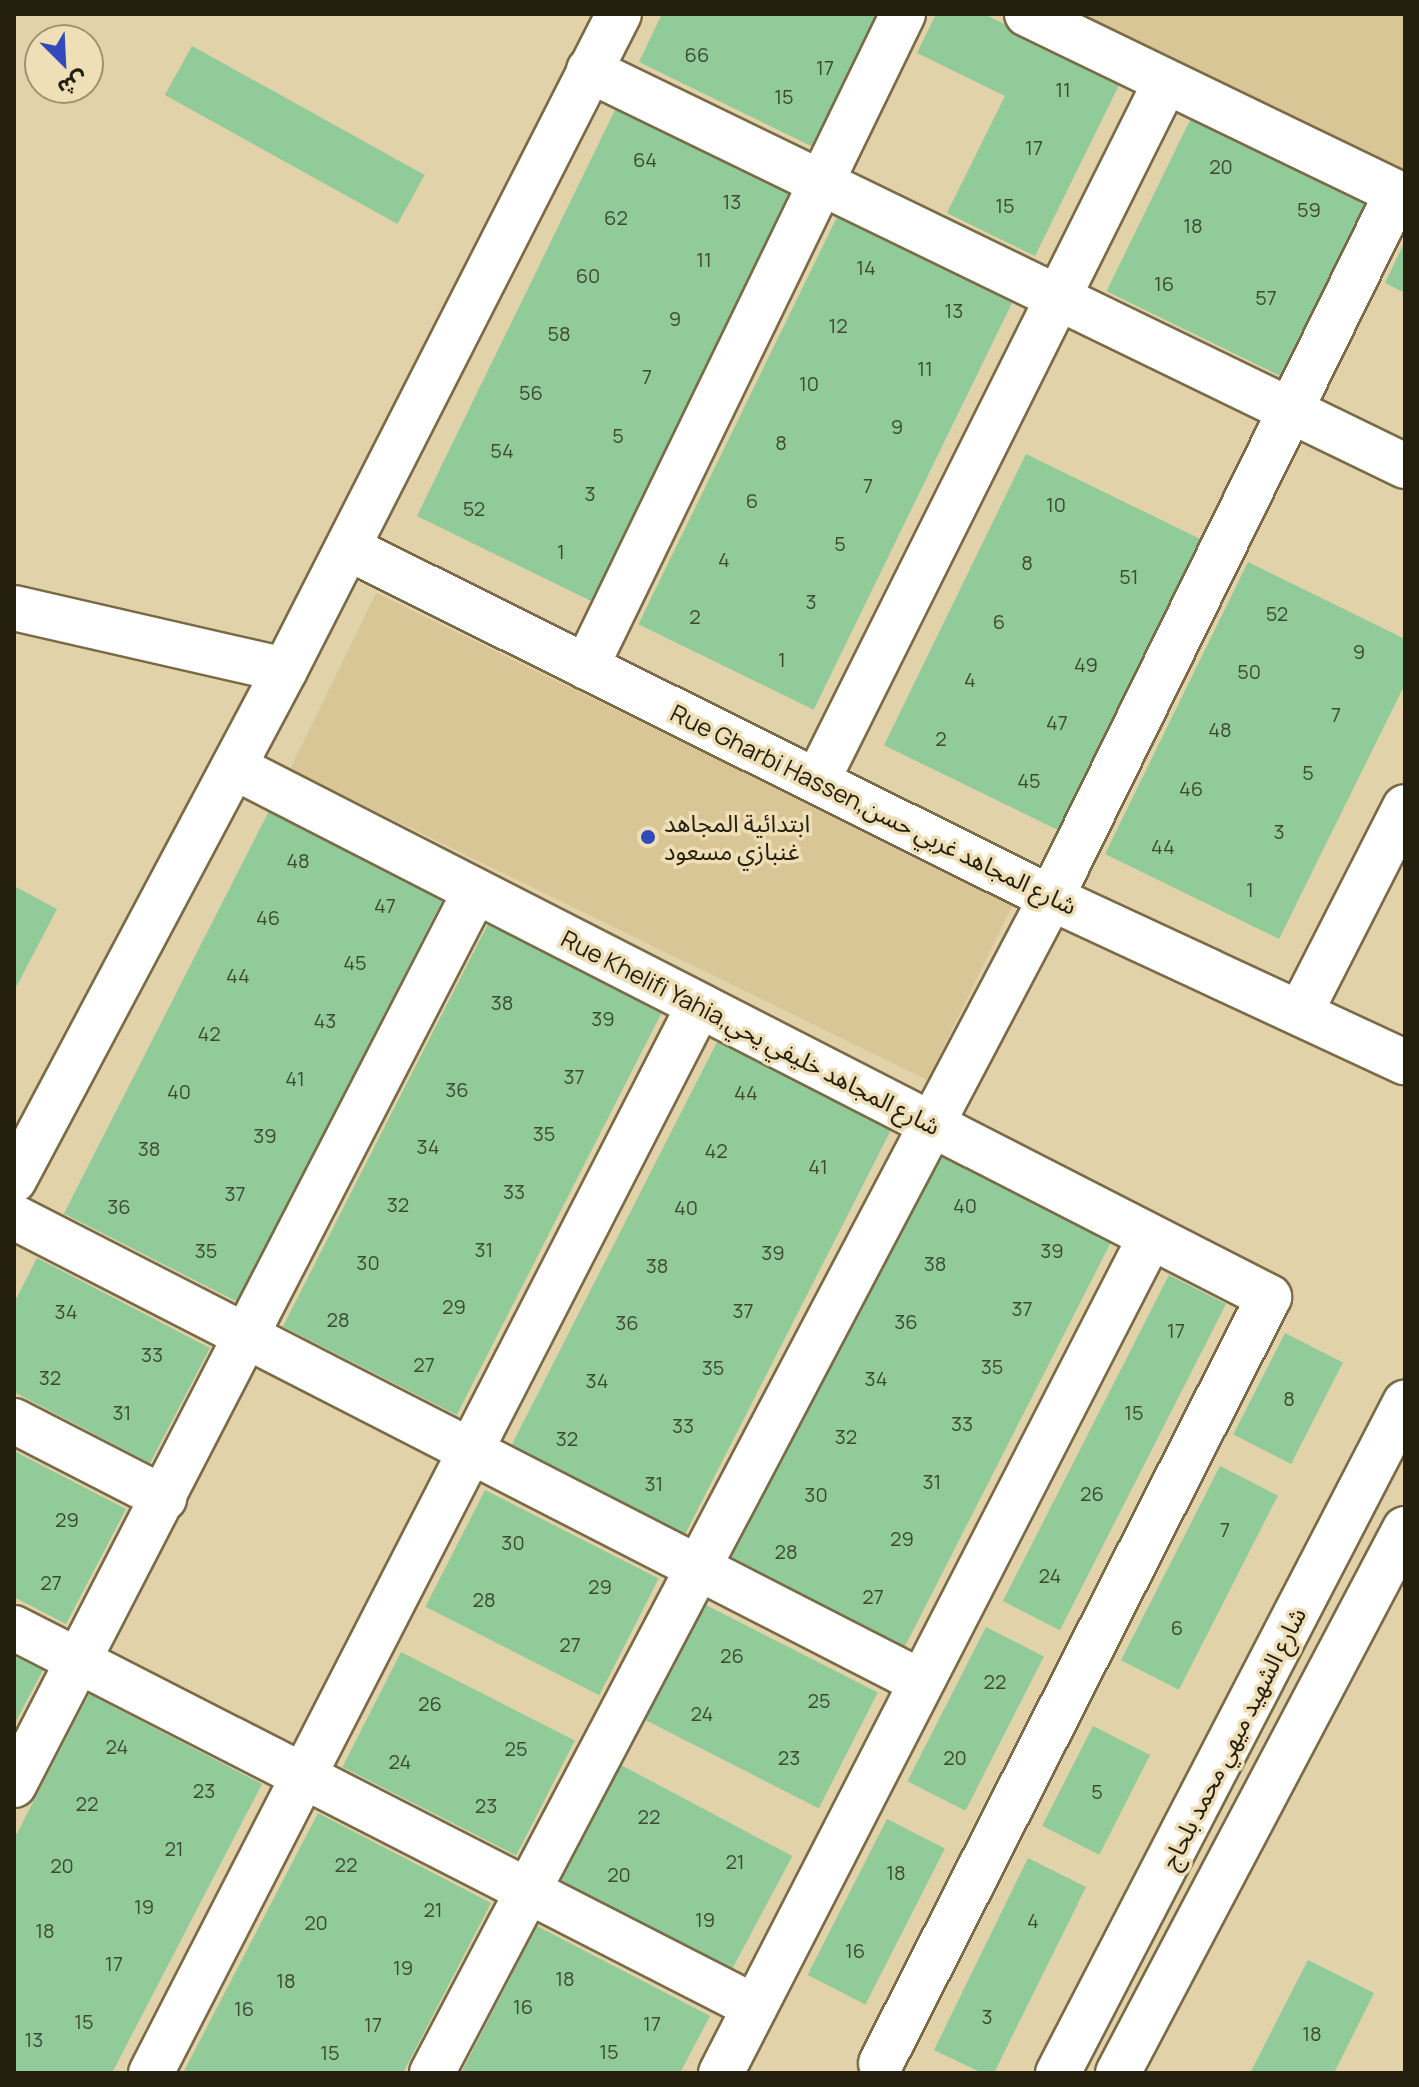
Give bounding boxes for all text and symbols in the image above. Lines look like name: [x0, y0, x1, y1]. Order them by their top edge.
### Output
north arrow: [24, 24, 104, 104]
house number: 66: [685, 42, 709, 66]
house number: 17: [816, 55, 834, 79]
text: ش: [53, 64, 93, 104]
house number: 11: [1055, 77, 1071, 101]
house number: 15: [774, 84, 794, 108]
house number: 17: [1025, 135, 1043, 159]
house number: 64: [633, 147, 657, 171]
house number: 20: [1209, 154, 1233, 178]
house number: 13: [723, 189, 741, 213]
house number: 15: [995, 193, 1015, 217]
house number: 59: [1297, 197, 1321, 221]
house number: 62: [604, 205, 628, 229]
house number: 18: [1183, 213, 1203, 237]
house number: 11: [696, 247, 712, 271]
house number: 14: [856, 255, 876, 279]
house number: 60: [576, 263, 600, 287]
house number: 16: [1154, 271, 1174, 295]
house number: 57: [1255, 285, 1277, 309]
house number: 13: [945, 298, 963, 322]
house number: 9: [669, 306, 681, 330]
house number: 12: [828, 313, 848, 337]
house number: 58: [547, 321, 571, 345]
house number: 11: [917, 356, 933, 380]
house number: 7: [642, 364, 652, 388]
house number: 10: [799, 371, 819, 395]
house number: 56: [519, 380, 543, 404]
house number: 9: [891, 414, 903, 438]
house number: 5: [612, 423, 624, 447]
house number: 8: [775, 430, 787, 454]
house number: 54: [490, 438, 514, 462]
house number: 7: [863, 473, 873, 497]
house number: 3: [584, 481, 596, 505]
house number: 6: [746, 488, 758, 512]
house number: 10: [1046, 492, 1066, 516]
house number: 52: [463, 496, 485, 520]
house number: 5: [834, 531, 846, 555]
house number: 1: [557, 539, 565, 563]
house number: 4: [718, 547, 730, 571]
house number: 8: [1021, 550, 1033, 574]
house number: 51: [1119, 564, 1139, 588]
house number: 3: [805, 589, 817, 613]
house number: 52: [1266, 601, 1288, 625]
house number: 2: [689, 604, 701, 628]
house number: 6: [993, 609, 1005, 633]
house number: 9: [1353, 639, 1365, 663]
house number: 1: [778, 647, 786, 671]
house number: 49: [1074, 652, 1098, 676]
house number: 50: [1237, 659, 1261, 683]
house number: 4: [964, 667, 976, 691]
street label: Rue Gharbi Hassen,شارع المجاهد غربي حسن: [666, 698, 1082, 920]
house number: 7: [1331, 702, 1341, 726]
house number: 47: [1046, 710, 1068, 734]
house number: 48: [1208, 717, 1232, 741]
house number: 2: [935, 726, 947, 750]
house number: 5: [1302, 760, 1314, 784]
house number: 45: [1017, 768, 1041, 792]
house number: 46: [1179, 776, 1203, 800]
place label: ابتدائية المجاهد غنبازي مسعود: [664, 809, 810, 865]
house number: 3: [1273, 819, 1285, 843]
marker: ابتدائية المجاهد غنبازي مسعود: [639, 828, 657, 846]
house number: 44: [1151, 834, 1175, 858]
house number: 48: [286, 848, 310, 872]
house number: 1: [1246, 877, 1254, 901]
house number: 47: [374, 893, 396, 917]
house number: 46: [256, 905, 280, 929]
street label: Rue Khelifi Yahia,شارع المجاهد خليفي يحي: [557, 924, 945, 1140]
house number: 45: [343, 950, 367, 974]
house number: 44: [226, 963, 250, 987]
house number: 38: [491, 990, 513, 1014]
house number: 39: [591, 1006, 615, 1030]
house number: 43: [314, 1008, 336, 1032]
house number: 42: [197, 1021, 221, 1045]
house number: 37: [563, 1064, 585, 1088]
house number: 41: [285, 1066, 305, 1090]
house number: 36: [445, 1077, 469, 1101]
house number: 40: [167, 1079, 191, 1103]
house number: 44: [734, 1080, 758, 1104]
house number: 35: [533, 1121, 555, 1145]
house number: 39: [253, 1123, 277, 1147]
house number: 34: [417, 1134, 439, 1158]
house number: 38: [138, 1136, 160, 1160]
house number: 42: [704, 1138, 728, 1162]
house number: 41: [808, 1154, 828, 1178]
house number: 33: [503, 1179, 525, 1203]
house number: 37: [224, 1181, 246, 1205]
house number: 32: [387, 1192, 409, 1216]
house number: 40: [953, 1193, 977, 1217]
house number: 36: [107, 1194, 131, 1218]
house number: 40: [674, 1195, 698, 1219]
house number: 31: [475, 1237, 493, 1261]
house number: 35: [195, 1238, 217, 1262]
house number: 39: [1040, 1238, 1064, 1262]
house number: 39: [761, 1240, 785, 1264]
house number: 30: [356, 1250, 380, 1274]
house number: 38: [924, 1251, 946, 1275]
house number: 38: [646, 1253, 668, 1277]
house number: 29: [442, 1294, 466, 1318]
house number: 37: [1011, 1296, 1033, 1320]
house number: 37: [732, 1298, 754, 1322]
house number: 34: [55, 1299, 77, 1323]
house number: 28: [326, 1307, 350, 1331]
house number: 36: [894, 1309, 918, 1333]
house number: 36: [615, 1310, 639, 1334]
house number: 17: [1167, 1318, 1185, 1342]
house number: 33: [141, 1342, 163, 1366]
house number: 27: [413, 1352, 435, 1376]
house number: 35: [981, 1354, 1003, 1378]
house number: 35: [702, 1355, 724, 1379]
house number: 32: [39, 1365, 61, 1389]
house number: 34: [865, 1366, 887, 1390]
house number: 34: [586, 1368, 608, 1392]
house number: 8: [1283, 1386, 1295, 1410]
house number: 31: [113, 1400, 131, 1424]
house number: 15: [1124, 1400, 1144, 1424]
house number: 33: [951, 1411, 973, 1435]
house number: 33: [672, 1413, 694, 1437]
house number: 32: [835, 1424, 857, 1448]
house number: 32: [556, 1426, 578, 1450]
house number: 31: [923, 1469, 941, 1493]
house number: 31: [645, 1471, 663, 1495]
house number: 26: [1080, 1481, 1104, 1505]
house number: 30: [804, 1482, 828, 1506]
house number: 29: [55, 1507, 79, 1531]
house number: 7: [1220, 1517, 1230, 1541]
house number: 29: [890, 1526, 914, 1550]
house number: 30: [501, 1530, 525, 1554]
house number: 28: [774, 1539, 798, 1563]
house number: 24: [1039, 1563, 1061, 1587]
house number: 27: [40, 1570, 62, 1594]
house number: 29: [588, 1574, 612, 1598]
house number: 27: [862, 1584, 884, 1608]
house number: 28: [472, 1587, 496, 1611]
street label: شارع الشهيد ميهي محمد بلحاج: [1154, 1603, 1312, 1873]
house number: 6: [1171, 1615, 1183, 1639]
house number: 27: [559, 1632, 581, 1656]
house number: 26: [720, 1643, 744, 1667]
house number: 22: [984, 1669, 1006, 1693]
house number: 25: [808, 1688, 830, 1712]
house number: 26: [418, 1691, 442, 1715]
house number: 24: [691, 1701, 713, 1725]
house number: 24: [106, 1734, 128, 1758]
house number: 25: [505, 1736, 527, 1760]
house number: 23: [778, 1745, 800, 1769]
house number: 20: [943, 1745, 967, 1769]
house number: 24: [389, 1749, 411, 1773]
house number: 23: [193, 1778, 215, 1802]
house number: 5: [1091, 1779, 1103, 1803]
house number: 22: [76, 1791, 98, 1815]
house number: 23: [475, 1793, 497, 1817]
house number: 22: [638, 1804, 660, 1828]
house number: 21: [164, 1836, 184, 1860]
house number: 21: [725, 1849, 745, 1873]
house number: 22: [335, 1852, 357, 1876]
house number: 20: [50, 1853, 74, 1877]
house number: 18: [886, 1860, 906, 1884]
house number: 20: [607, 1862, 631, 1886]
house number: 19: [134, 1894, 154, 1918]
house number: 21: [423, 1897, 443, 1921]
house number: 19: [695, 1907, 715, 1931]
house number: 4: [1027, 1908, 1039, 1932]
house number: 20: [304, 1910, 328, 1934]
house number: 18: [35, 1918, 55, 1942]
house number: 16: [845, 1938, 865, 1962]
house number: 17: [105, 1951, 123, 1975]
house number: 19: [393, 1955, 413, 1979]
house number: 18: [555, 1966, 575, 1990]
house number: 18: [276, 1968, 296, 1992]
house number: 16: [513, 1994, 533, 2018]
house number: 16: [234, 1996, 254, 2020]
house number: 3: [981, 2004, 993, 2028]
house number: 15: [74, 2009, 94, 2033]
house number: 17: [643, 2011, 661, 2035]
house number: 17: [364, 2012, 382, 2036]
house number: 18: [1302, 2021, 1322, 2045]
house number: 13: [25, 2027, 43, 2051]
house number: 15: [599, 2039, 619, 2063]
house number: 15: [320, 2040, 340, 2064]

